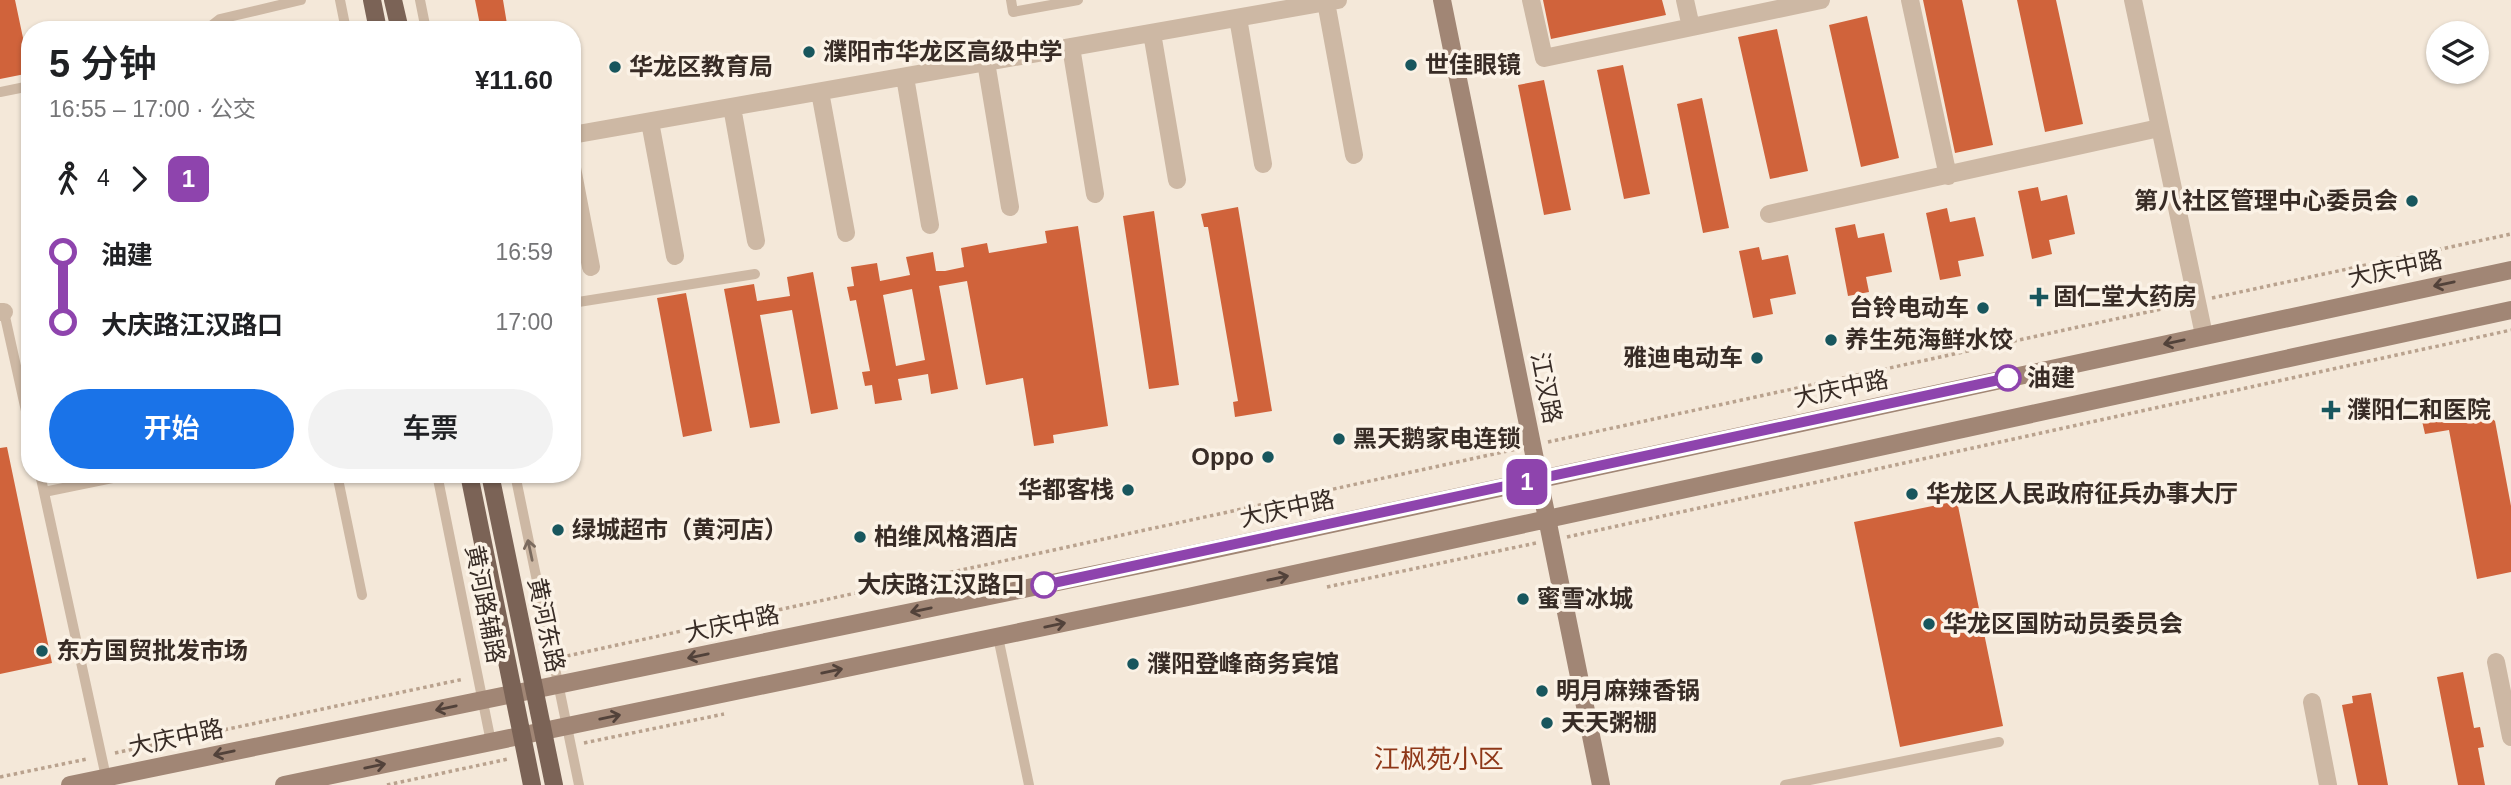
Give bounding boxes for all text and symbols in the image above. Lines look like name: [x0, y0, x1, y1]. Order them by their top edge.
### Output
map controls: [2426, 21, 2489, 84]
button: layers: [2426, 21, 2489, 84]
place label: 濮阳市华龙区高级中学: [823, 38, 1063, 65]
text: 5 分钟: [49, 43, 157, 85]
marker: 濮阳市华龙区高级中学: [801, 44, 817, 60]
place label: 世佳眼镜: [1425, 51, 1521, 78]
place label: 华龙区教育局: [629, 53, 773, 80]
marker: 世佳眼镜: [1403, 57, 1419, 73]
marker: 华龙区教育局: [607, 59, 623, 75]
text: ¥11.60: [475, 65, 553, 95]
text: 16:55 – 17:00 · 公交: [49, 96, 256, 122]
icon: walk: [49, 160, 87, 198]
icon: forward: [120, 160, 158, 198]
text: 4: [97, 165, 110, 191]
text: 1: [182, 165, 195, 192]
place label: 第八社区管理中心委员会: [2134, 187, 2398, 214]
marker: 第八社区管理中心委员会: [2404, 193, 2420, 209]
text: 16:59: [495, 239, 553, 265]
text: 油建: [101, 240, 153, 270]
street label: 大庆中路: [2345, 245, 2445, 292]
one-way arrow: [2433, 278, 2456, 291]
place label: 固仁堂大药房: [2053, 283, 2197, 310]
marker: 固仁堂大药房: [2031, 289, 2047, 305]
place label: 台铃电动车: [1849, 294, 1969, 321]
marker: 台铃电动车: [1975, 300, 1991, 316]
text: 17:00: [495, 309, 553, 335]
text: 大庆路江汉路口: [101, 310, 283, 340]
place label: 养生苑海鲜水饺: [1845, 326, 2013, 353]
marker: 养生苑海鲜水饺: [1823, 332, 1839, 348]
one-way arrow: [2163, 335, 2186, 349]
place label: 雅迪电动车: [1623, 344, 1743, 371]
street label: 江汉路: [1526, 350, 1567, 426]
marker: 雅迪电动车: [1749, 350, 1765, 366]
place label: 油建: [2027, 364, 2075, 391]
street label: 大庆中路: [1791, 365, 1891, 412]
marker: 油建: [1995, 365, 2021, 391]
button: 开始: [49, 389, 294, 469]
button: 车票: [308, 389, 553, 469]
place label: 濮阳仁和医院: [2347, 396, 2491, 423]
marker: 濮阳仁和医院: [2321, 400, 2341, 420]
place label: 黑天鹅家电连锁: [1353, 425, 1521, 452]
marker: 黑天鹅家电连锁: [1331, 431, 1347, 447]
place label: Oppo: [1191, 443, 1254, 470]
marker: Oppo: [1260, 449, 1276, 465]
line badge: 1: [1504, 459, 1550, 505]
text: 1: [1520, 468, 1534, 495]
place label: 华都客栈: [1018, 476, 1114, 503]
place label: 华龙区人民政府征兵办事大厅: [1926, 480, 2238, 507]
marker: 华都客栈: [1120, 482, 1136, 498]
street label: 大庆中路: [1237, 485, 1337, 532]
marker: 华龙区人民政府征兵办事大厅: [1904, 486, 1920, 502]
place label: 绿城超市（黄河店）: [572, 516, 788, 543]
marker: 绿城超市（黄河店）: [550, 522, 566, 538]
place label: 柏维风格酒店: [874, 523, 1018, 550]
marker: 柏维风格酒店: [852, 529, 868, 545]
one-way arrow: [523, 539, 537, 562]
street label: 黄河路辅路: [461, 542, 510, 665]
one-way arrow: [1266, 570, 1289, 584]
place label: 大庆路江汉路口: [857, 571, 1025, 598]
marker: 大庆路江汉路口: [1031, 572, 1057, 598]
street label: 黄河东路: [523, 575, 570, 675]
place label: 蜜雪冰城: [1537, 585, 1633, 612]
marker: 蜜雪冰城: [1515, 591, 1531, 607]
street label: 大庆中路: [682, 600, 782, 647]
one-way arrow: [910, 604, 933, 618]
place label: 华龙区国防动员委员会: [1943, 610, 2183, 637]
marker: 华龙区国防动员委员会: [1921, 616, 1937, 632]
one-way arrow: [1043, 617, 1066, 631]
place label: 东方国贸批发市场: [56, 637, 248, 664]
marker: 东方国贸批发市场: [34, 643, 50, 659]
one-way arrow: [687, 649, 710, 663]
place label: 濮阳登峰商务宾馆: [1147, 650, 1339, 677]
marker: 濮阳登峰商务宾馆: [1125, 656, 1141, 672]
one-way arrow: [820, 664, 843, 678]
place label: 明月麻辣香锅: [1556, 677, 1700, 704]
marker: 明月麻辣香锅: [1534, 683, 1550, 699]
one-way arrow: [435, 701, 458, 715]
place label: 天天粥棚: [1561, 709, 1657, 736]
one-way arrow: [598, 710, 621, 724]
street label: 大庆中路: [126, 714, 226, 761]
marker: 天天粥棚: [1539, 715, 1555, 731]
district label: 江枫苑小区: [1374, 744, 1504, 774]
one-way arrow: [213, 747, 236, 761]
one-way arrow: [363, 759, 386, 773]

